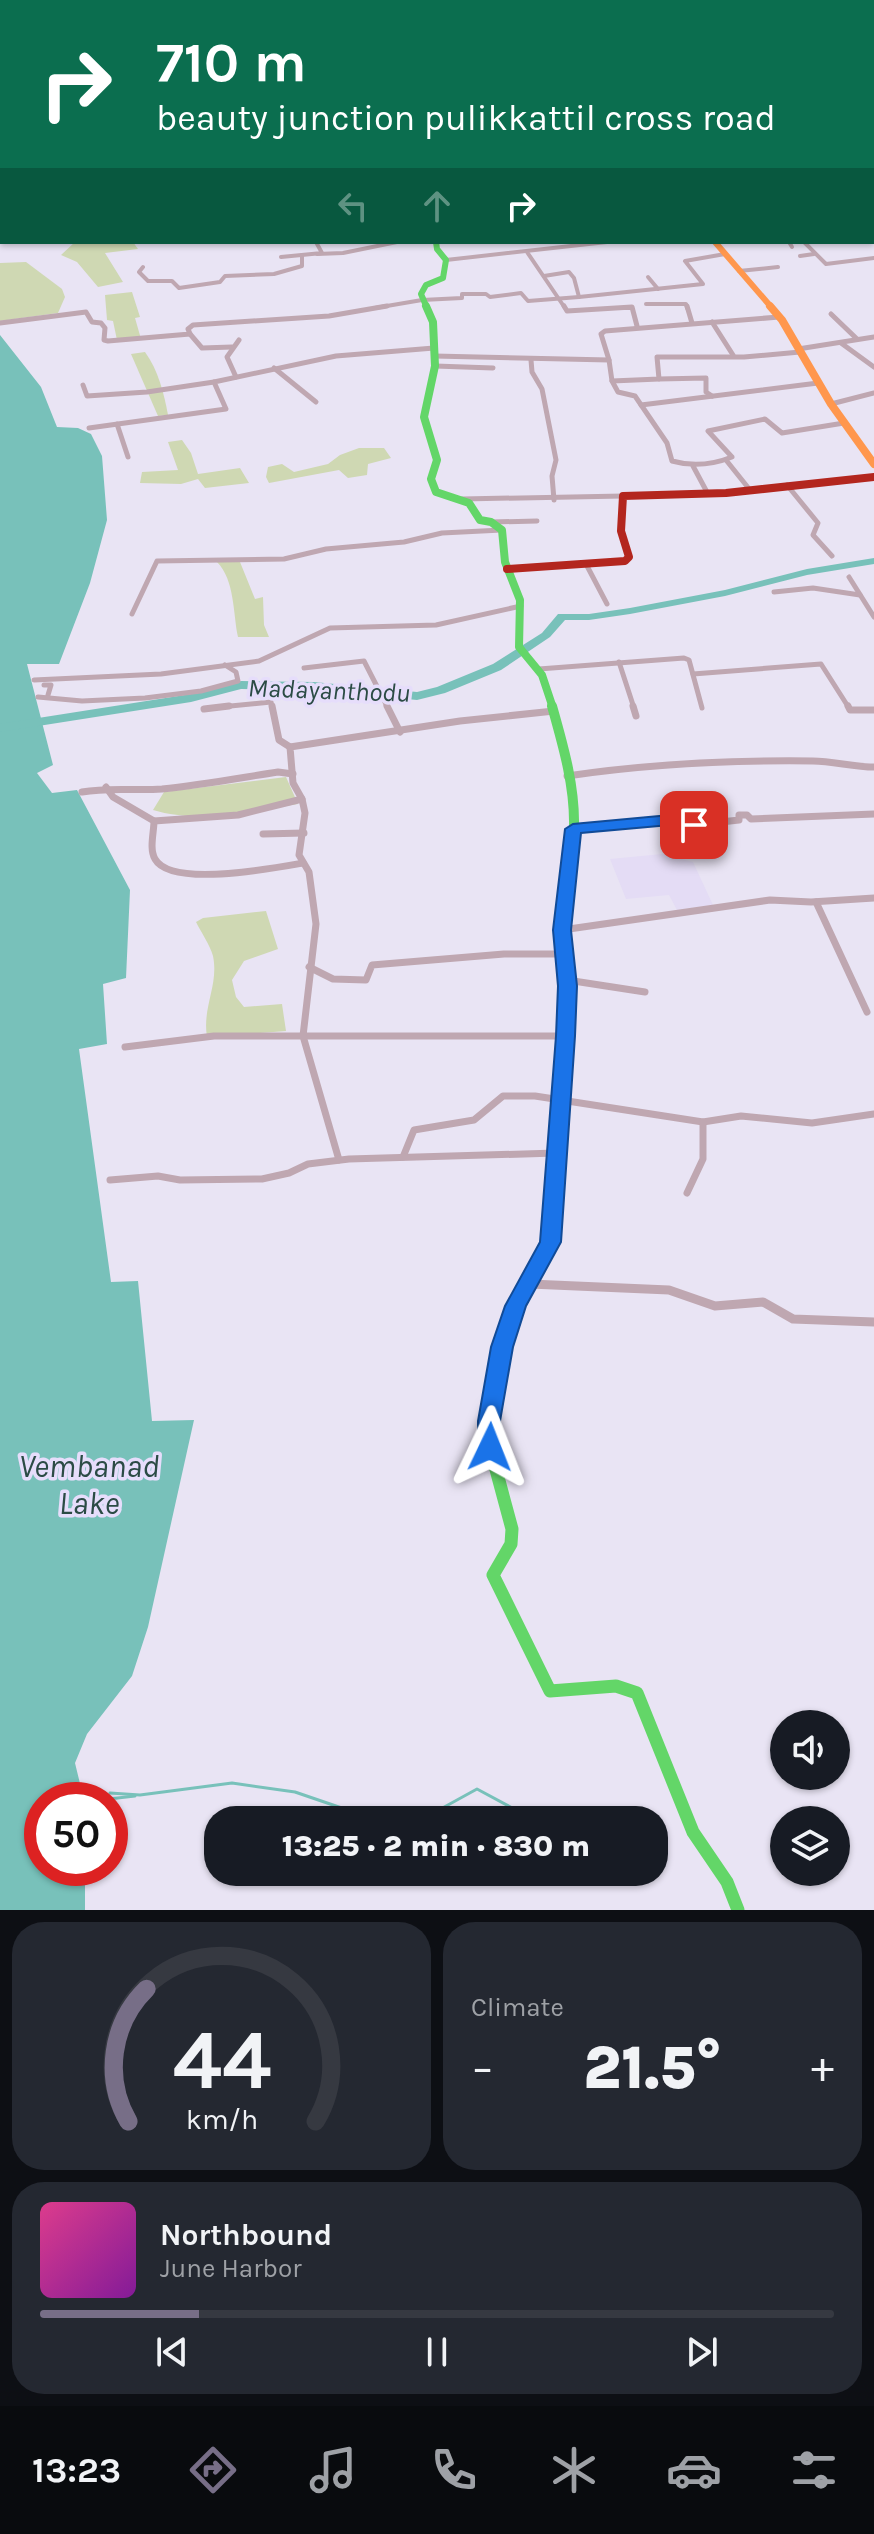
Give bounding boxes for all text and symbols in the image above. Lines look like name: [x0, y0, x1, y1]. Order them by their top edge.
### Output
text: 710 m: [156, 30, 307, 95]
icon: right: [24, 32, 128, 136]
text: beauty junction pulikkattil cross road: [156, 97, 776, 139]
icon: left: [331, 184, 375, 228]
icon: ahead: [415, 184, 459, 228]
icon: right: [499, 184, 543, 228]
water label: Madayanthodu: [247, 672, 411, 709]
pin: [660, 791, 728, 859]
icon: arrive: [672, 803, 716, 847]
position arrow: [448, 1405, 532, 1489]
water label: Vembanad Lake: [19, 1448, 159, 1522]
map controls: [770, 1710, 850, 1886]
button: sound: [770, 1710, 850, 1790]
speed limit sign: 50: [24, 1782, 128, 1886]
button: layers: [770, 1806, 850, 1886]
text: 13:25 · 2 min · 830 m: [282, 1828, 590, 1864]
text: Climate: [471, 1992, 564, 2023]
text: 44: [172, 2012, 271, 2109]
text: 21.5°: [583, 2033, 722, 2103]
text: −: [471, 2042, 494, 2093]
text: +: [811, 2042, 834, 2093]
text: km/h: [185, 2103, 258, 2136]
text: Northbound: [160, 2217, 332, 2253]
text: June Harbor: [160, 2253, 302, 2284]
icon: previous: [150, 2330, 194, 2374]
icon: pause: [415, 2330, 459, 2374]
icon: next: [680, 2330, 724, 2374]
icon: directions: [185, 2442, 241, 2498]
icon: music: [305, 2442, 361, 2498]
icon: phone: [426, 2442, 482, 2498]
icon: climate: [546, 2442, 602, 2498]
icon: car: [666, 2442, 722, 2498]
icon: filters: [786, 2442, 842, 2498]
text: 13:23: [32, 2449, 121, 2491]

